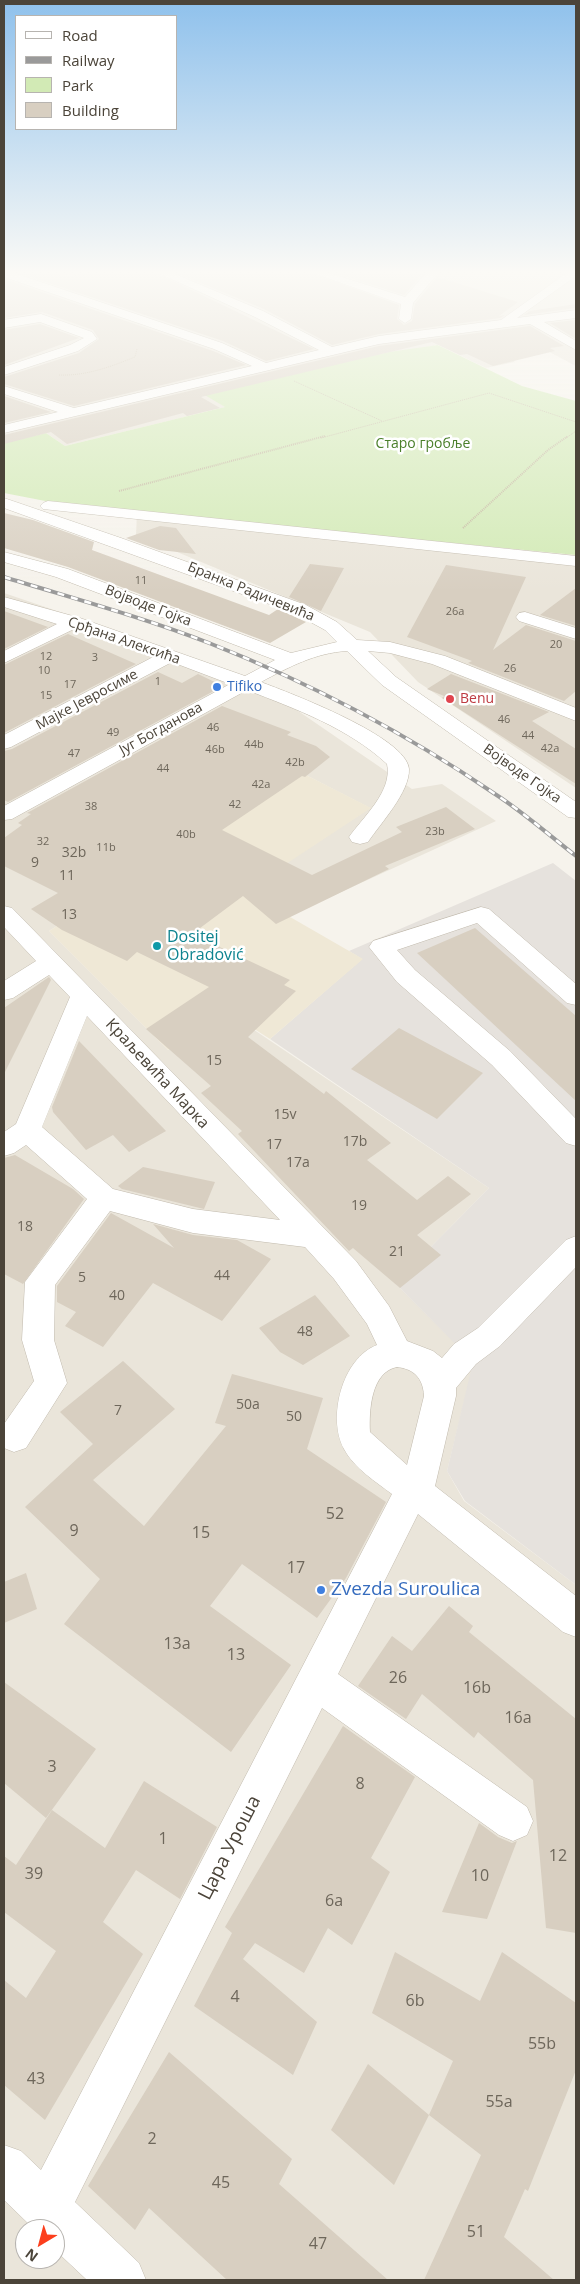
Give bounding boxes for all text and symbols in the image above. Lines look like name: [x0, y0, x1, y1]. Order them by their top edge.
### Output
legend: [15, 15, 178, 130]
text: Road: [62, 25, 98, 45]
text: Railway: [62, 50, 115, 70]
text: Park: [62, 75, 93, 95]
text: Building: [62, 100, 119, 120]
park label: Старо гробље: [376, 436, 470, 452]
street label: Бранка Радичевића: [185, 559, 317, 625]
house number: 11: [135, 574, 147, 588]
street label: Војводе Гојка: [102, 582, 194, 630]
house number: 26a: [446, 605, 464, 619]
street label: Срђана Алексића: [66, 614, 182, 668]
house number: 20: [550, 638, 562, 652]
house number: 12: [40, 650, 52, 664]
house number: 3: [92, 651, 98, 665]
house number: 26: [504, 662, 516, 676]
house number: 10: [38, 664, 50, 678]
street label: Мајке Јевросиме: [33, 666, 141, 734]
house number: 1: [155, 675, 161, 689]
house number: 17: [64, 678, 76, 692]
place label: Tifiko: [227, 679, 262, 695]
marker: Tifiko: [211, 681, 223, 693]
house number: 15: [40, 689, 52, 703]
place label: Benu: [460, 691, 494, 707]
marker: Benu: [444, 693, 456, 705]
street label: Југ Богданова: [117, 699, 205, 759]
house number: 46: [498, 713, 510, 727]
house number: 46: [207, 721, 219, 735]
house number: 49: [107, 726, 119, 740]
house number: 44: [522, 729, 534, 743]
house number: 44b: [244, 738, 264, 752]
street label: Војводе Гојка: [480, 741, 564, 807]
house number: 42a: [541, 742, 559, 756]
house number: 46b: [205, 743, 225, 757]
house number: 47: [68, 747, 80, 761]
house number: 42b: [285, 756, 305, 770]
house number: 44: [157, 762, 169, 776]
house number: 42a: [252, 778, 270, 792]
house number: 42: [229, 798, 241, 812]
house number: 38: [85, 800, 97, 814]
house number: 23b: [425, 825, 445, 839]
house number: 40b: [176, 828, 196, 842]
house number: 32: [37, 835, 49, 849]
house number: 11b: [96, 841, 116, 855]
house number: 32b: [62, 845, 86, 861]
house number: 9: [31, 855, 39, 871]
house number: 11: [59, 868, 75, 884]
house number: 13: [61, 907, 77, 923]
place label: Dositej Obradović: [167, 927, 244, 965]
marker: Dositej Obradović: [151, 940, 163, 952]
street label: Краљевића Марка: [101, 1015, 213, 1133]
house number: 15: [206, 1053, 222, 1069]
house number: 15v: [273, 1107, 297, 1123]
house number: 17b: [343, 1134, 367, 1150]
house number: 17: [266, 1137, 282, 1153]
house number: 17a: [286, 1155, 310, 1171]
house number: 19: [351, 1198, 367, 1214]
house number: 18: [17, 1219, 33, 1235]
house number: 21: [389, 1244, 405, 1260]
house number: 44: [214, 1268, 230, 1284]
house number: 5: [78, 1270, 86, 1286]
house number: 40: [109, 1288, 125, 1304]
house number: 48: [297, 1324, 313, 1340]
house number: 50a: [236, 1397, 260, 1413]
house number: 7: [114, 1403, 122, 1419]
house number: 50: [286, 1409, 302, 1425]
house number: 52: [326, 1504, 344, 1524]
house number: 9: [69, 1521, 79, 1541]
house number: 15: [192, 1523, 210, 1543]
house number: 17: [287, 1558, 305, 1578]
place label: Zvezda Suroulica: [331, 1579, 480, 1601]
marker: Zvezda Suroulica: [315, 1584, 327, 1596]
house number: 13a: [163, 1634, 191, 1654]
house number: 13: [227, 1645, 245, 1665]
house number: 26: [389, 1668, 407, 1688]
house number: 16b: [463, 1678, 491, 1698]
house number: 16a: [504, 1708, 532, 1728]
house number: 3: [47, 1757, 57, 1777]
house number: 8: [355, 1774, 365, 1794]
street label: Цара Уроша: [194, 1792, 266, 1904]
house number: 1: [158, 1829, 168, 1849]
house number: 12: [549, 1846, 567, 1866]
house number: 39: [25, 1864, 43, 1884]
house number: 10: [471, 1866, 489, 1886]
house number: 6a: [325, 1891, 343, 1911]
house number: 4: [230, 1987, 240, 2007]
house number: 6b: [406, 1991, 424, 2011]
house number: 55b: [528, 2034, 556, 2054]
house number: 43: [27, 2069, 45, 2089]
house number: 55a: [485, 2092, 513, 2112]
house number: 2: [147, 2129, 157, 2149]
house number: 45: [212, 2173, 230, 2193]
north arrow: [15, 2219, 65, 2269]
house number: 51: [467, 2222, 485, 2242]
house number: 47: [309, 2234, 327, 2254]
text: N: [21, 2245, 42, 2267]

